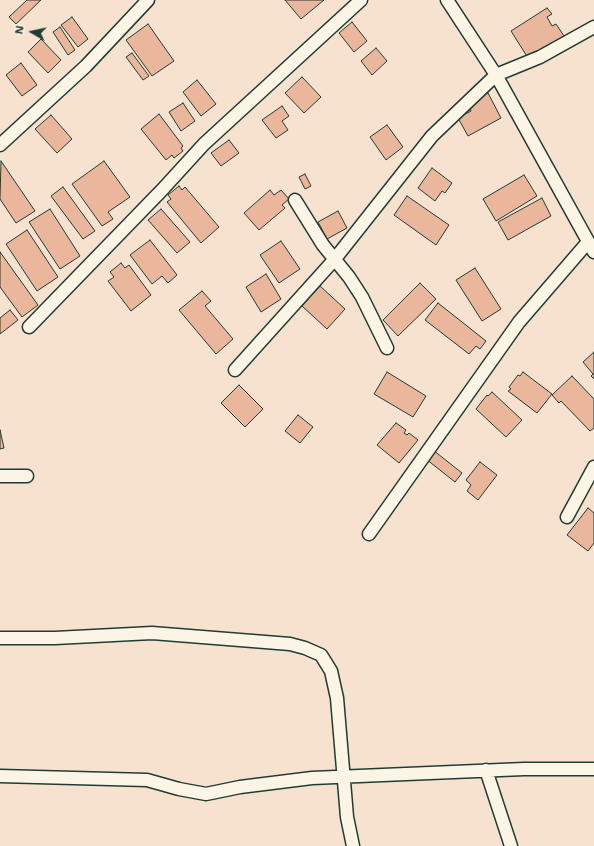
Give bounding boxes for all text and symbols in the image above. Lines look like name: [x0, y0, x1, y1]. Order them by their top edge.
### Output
north arrow: [12, 12, 52, 52]
text: N: [12, 25, 28, 36]

